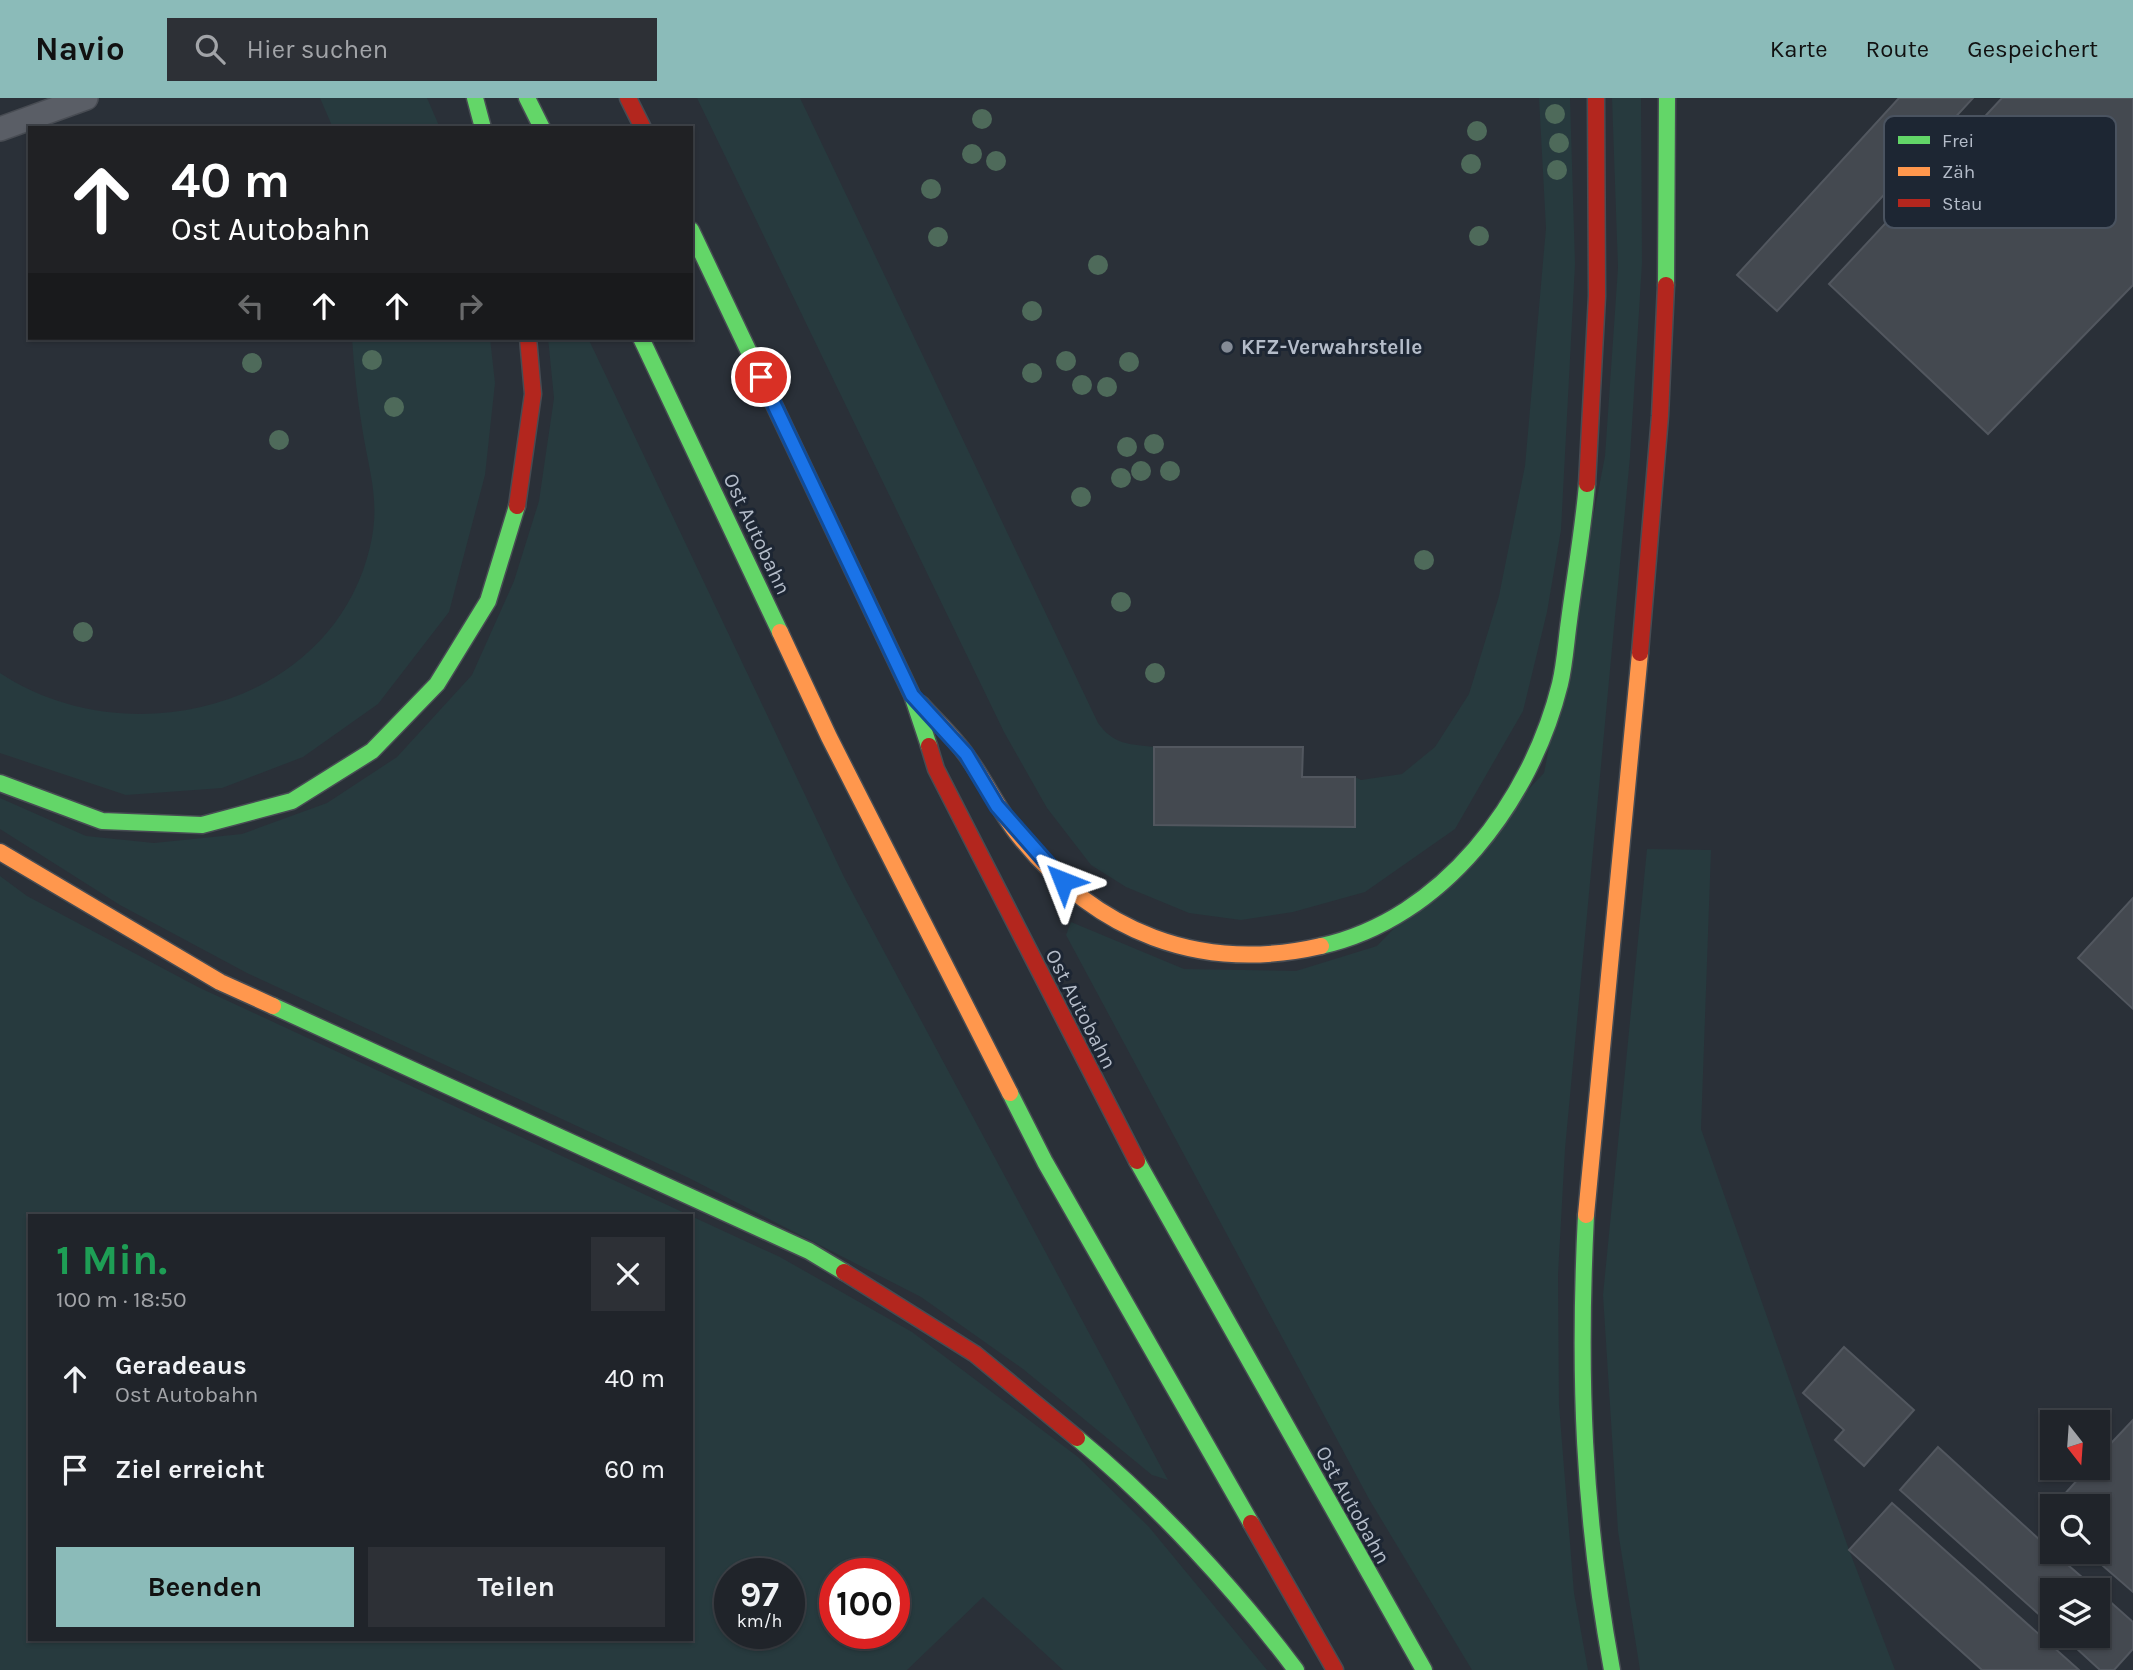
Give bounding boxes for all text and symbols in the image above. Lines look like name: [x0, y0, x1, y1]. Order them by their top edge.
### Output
search box: [167, 18, 657, 81]
text: Navio: [35, 30, 125, 68]
icon: search: [191, 30, 229, 68]
text: Hier suchen: [247, 34, 388, 65]
text: Karte: [1770, 35, 1828, 63]
text: Route: [1866, 35, 1929, 63]
text: Gespeichert: [1967, 35, 2098, 63]
legend: [1884, 116, 2116, 228]
text: Frei: [1942, 130, 1974, 152]
text: 40 m: [171, 152, 290, 209]
icon: ahead: [56, 154, 147, 245]
text: Zäh: [1942, 161, 1975, 183]
text: Stau: [1942, 193, 1983, 215]
text: Ost Autobahn: [171, 211, 371, 248]
icon: left: [232, 287, 270, 325]
icon: ahead: [305, 287, 343, 325]
icon: ahead: [378, 287, 416, 325]
icon: right: [451, 287, 489, 325]
place label: KFZ-Verwahrstelle: [1241, 335, 1422, 359]
marker: KFZ-Verwahrstelle: [1219, 339, 1235, 355]
pin: [731, 347, 791, 407]
icon: arrive: [742, 358, 780, 396]
street label: Ost Autobahn: [718, 470, 796, 598]
position arrow: [1026, 844, 1100, 918]
street label: Ost Autobahn: [1041, 945, 1121, 1073]
text: 1 Min.: [56, 1235, 167, 1285]
button: close: [591, 1237, 665, 1311]
text: 100 m · 18:50: [56, 1286, 187, 1313]
text: Geradeaus: [115, 1350, 247, 1381]
icon: ahead: [56, 1360, 94, 1398]
text: 40 m: [605, 1363, 665, 1394]
text: Ost Autobahn: [115, 1381, 258, 1408]
north arrow: [2040, 1410, 2110, 1480]
map controls: [2040, 1410, 2110, 1648]
street label: Ost Autobahn: [1311, 1442, 1395, 1568]
icon: arrive: [56, 1451, 94, 1489]
text: Ziel erreicht: [115, 1454, 265, 1485]
text: 60 m: [604, 1454, 665, 1485]
button: search: [2040, 1494, 2110, 1564]
button: Beenden: [56, 1547, 354, 1627]
button: Teilen: [368, 1547, 665, 1627]
speed limit sign: 100: [819, 1558, 910, 1649]
text: 97: [740, 1574, 779, 1615]
button: layers: [2040, 1578, 2110, 1648]
text: km/h: [737, 1610, 782, 1632]

